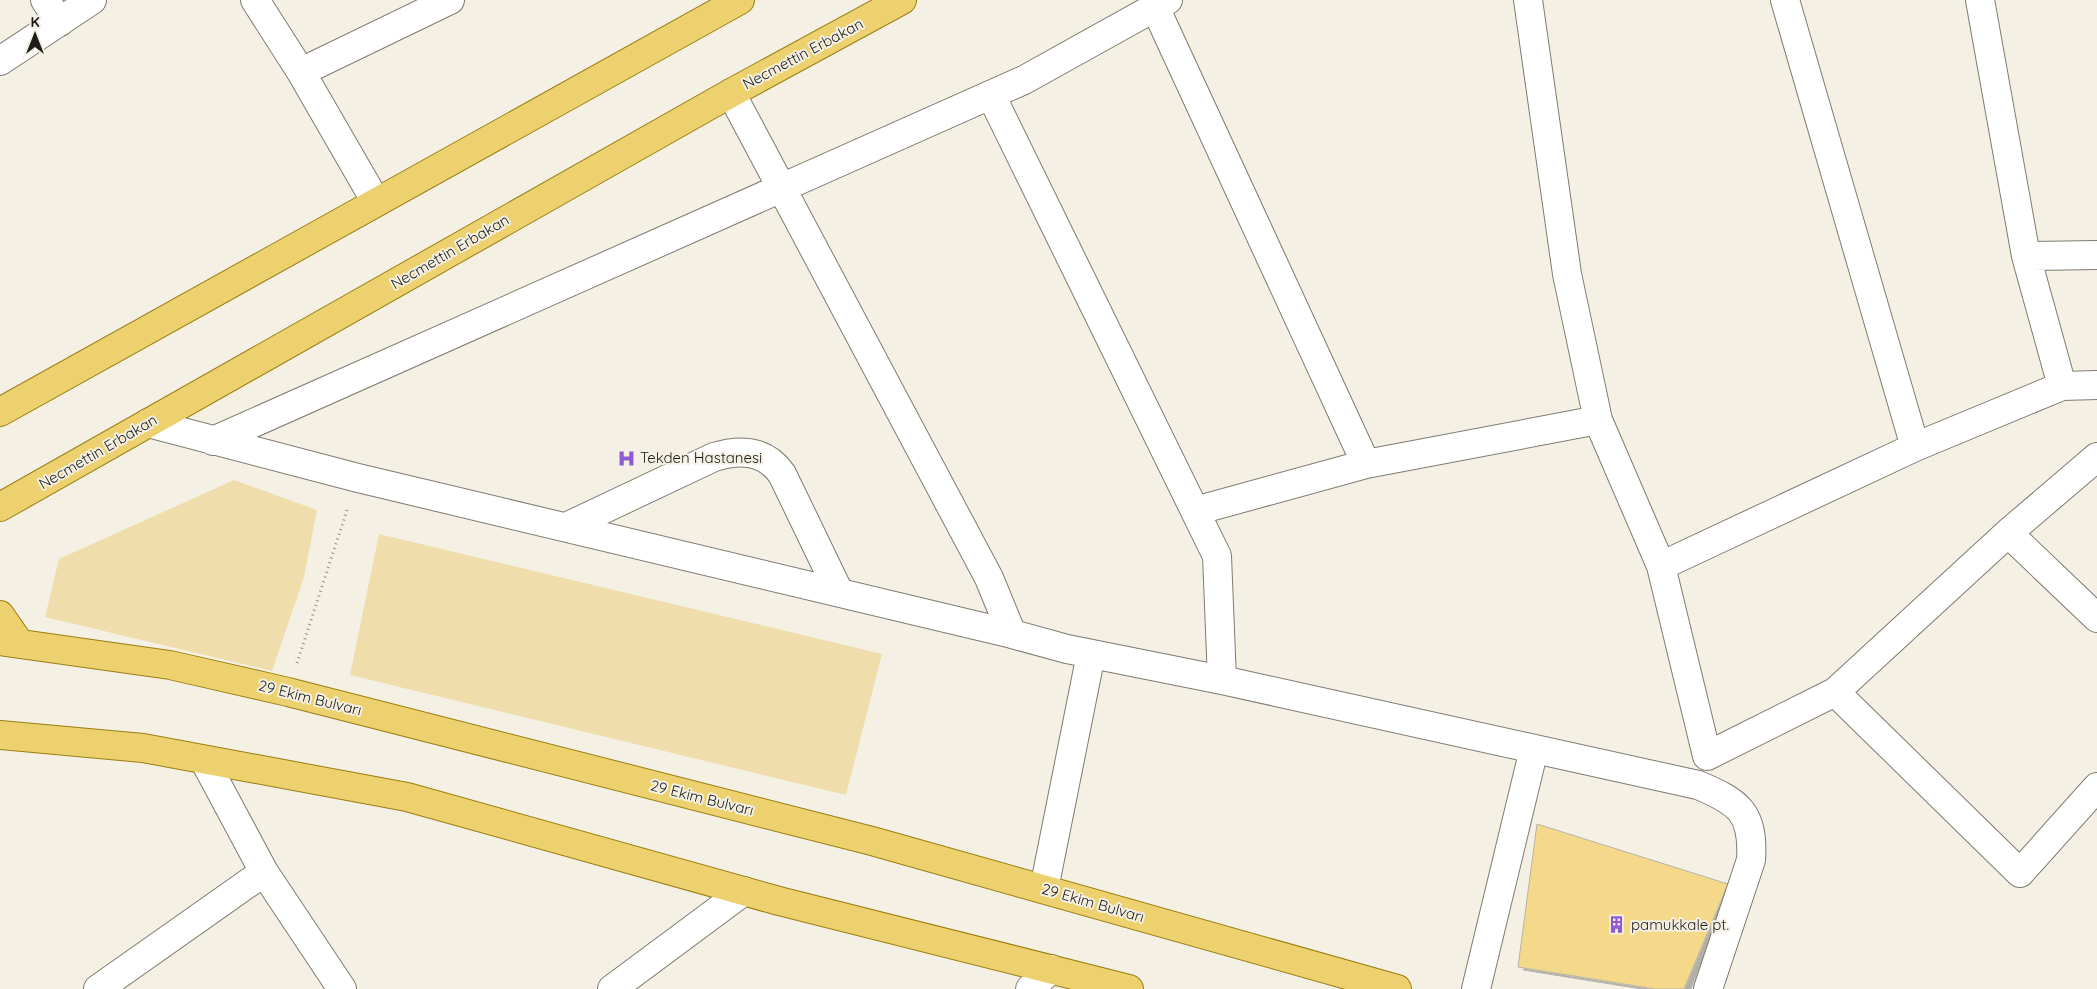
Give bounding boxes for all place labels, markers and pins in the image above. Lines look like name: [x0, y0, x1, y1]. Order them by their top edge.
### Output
hospital icon: Tekden Hastanesi: [616, 448, 636, 468]
place label: Tekden Hastanesi: [640, 448, 762, 467]
building icon: pamukkale pt.: [1607, 915, 1627, 935]
place label: pamukkale pt.: [1631, 915, 1729, 934]

